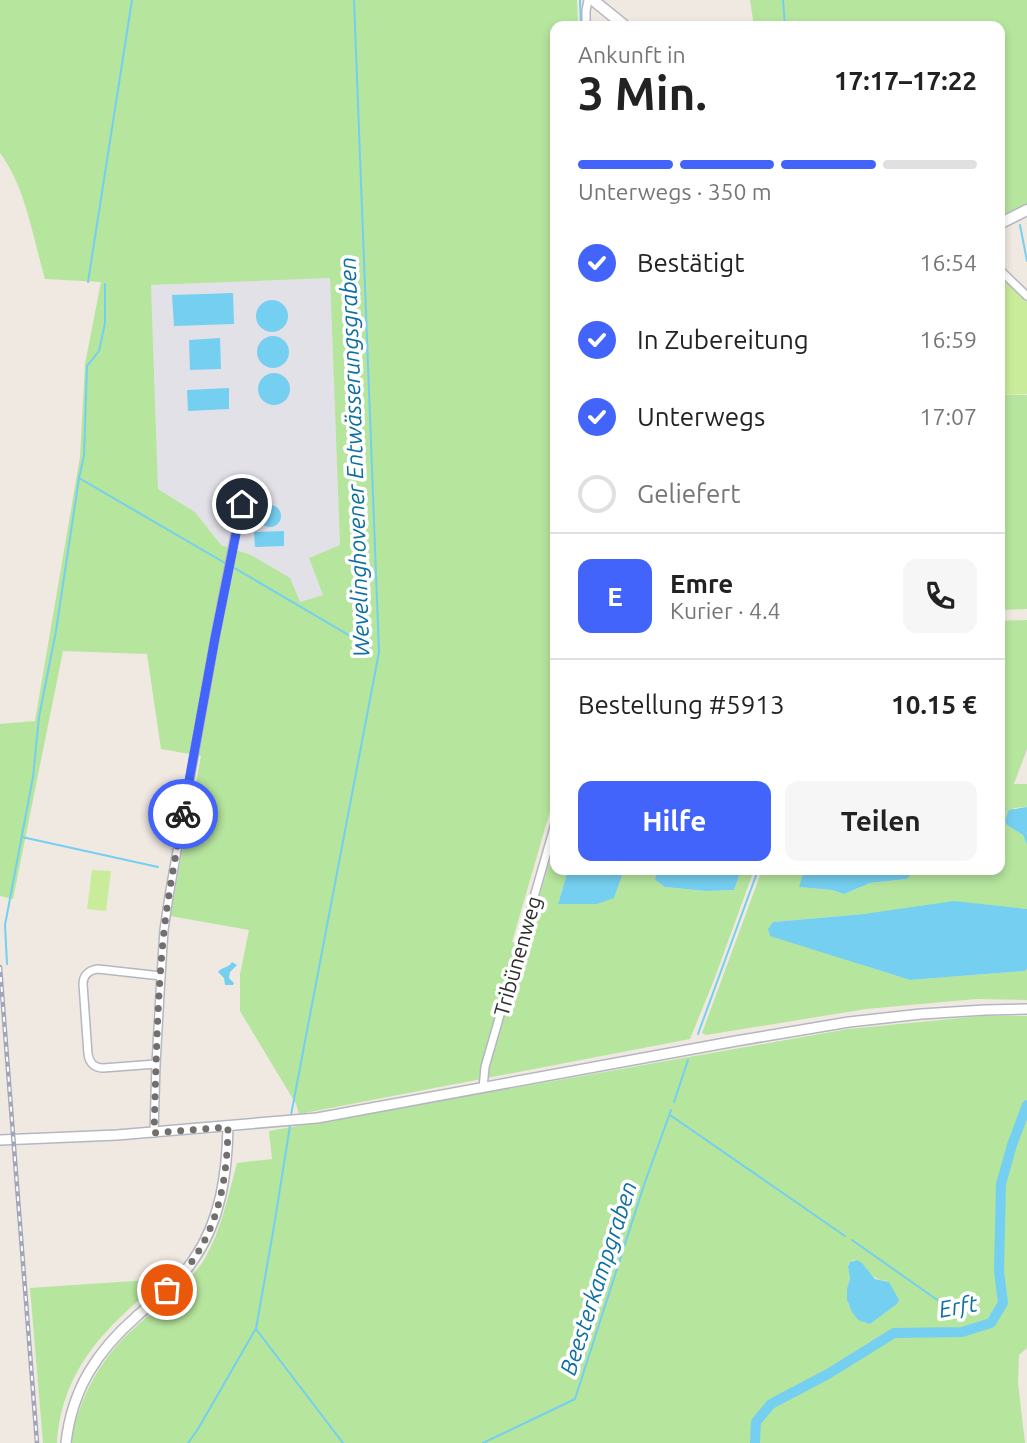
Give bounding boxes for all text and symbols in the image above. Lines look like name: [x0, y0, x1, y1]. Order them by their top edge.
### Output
text: Ankunft in: [578, 42, 686, 67]
text: 17:17–17:22: [834, 66, 977, 95]
text: 3 Min.: [578, 67, 707, 119]
text: Unterwegs · 350 m: [578, 179, 772, 204]
icon: check: [578, 244, 616, 282]
text: Bestätigt: [637, 248, 744, 277]
text: 16:54: [919, 250, 977, 275]
water label: Wevelinghovener Entwässerungsgraben: [335, 257, 373, 657]
icon: check: [578, 321, 616, 359]
text: In Zubereitung: [637, 325, 809, 354]
text: 16:59: [919, 327, 977, 352]
icon: check: [578, 398, 616, 436]
text: Unterwegs: [637, 402, 765, 431]
text: 17:07: [919, 404, 977, 429]
pin: [212, 474, 272, 534]
text: Geliefert: [637, 479, 740, 508]
icon: home: [223, 485, 261, 523]
button: phone: [903, 559, 977, 633]
text: Emre: [670, 569, 733, 598]
text: E: [607, 582, 623, 611]
text: Kurier · 4.4: [670, 598, 781, 623]
text: Bestellung #5913: [578, 690, 785, 719]
text: 10.15 €: [891, 690, 977, 719]
courier: [148, 779, 218, 849]
button: Hilfe: [578, 781, 771, 861]
button: Teilen: [785, 781, 977, 861]
icon: bike: [164, 795, 202, 833]
street label: Tribünenweg: [488, 893, 546, 1019]
water label: Beesterkampgraben: [555, 1178, 641, 1378]
pin: [137, 1260, 197, 1320]
icon: bag: [148, 1271, 186, 1309]
water label: Erft: [937, 1290, 980, 1323]

